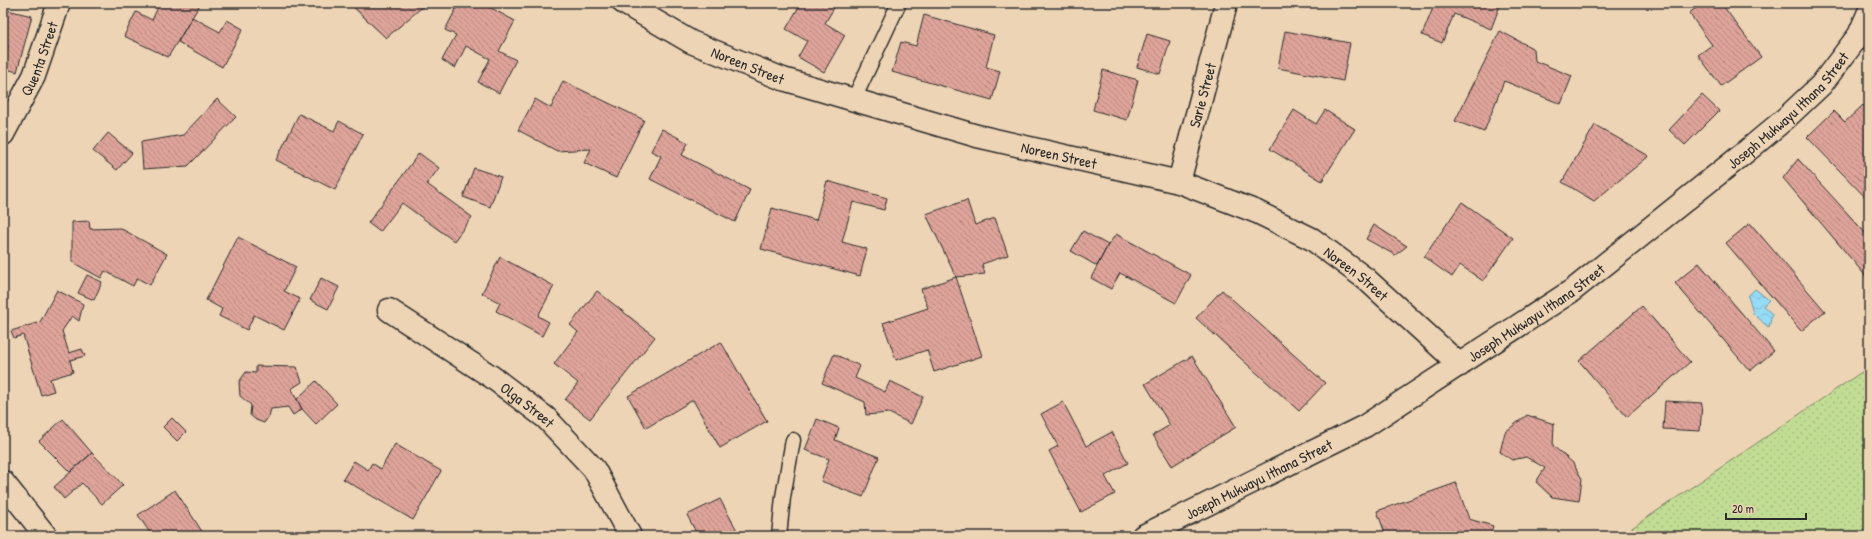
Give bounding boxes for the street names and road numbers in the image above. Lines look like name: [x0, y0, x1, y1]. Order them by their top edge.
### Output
street label: Quenta Street: [15, 18, 63, 99]
street label: Noreen Street: [708, 41, 788, 89]
street label: Joseph Mukwayu Ithana Street: [1723, 46, 1854, 173]
street label: Sarie Street: [1183, 59, 1221, 130]
street label: Noreen Street: [1019, 136, 1100, 174]
street label: Noreen Street: [1320, 241, 1394, 306]
street label: Joseph Mukwayu Ithana Street: [1463, 258, 1609, 367]
street label: Olga Street: [496, 377, 560, 432]
street label: Joseph Mukwayu Ithana Street: [1182, 433, 1336, 524]

